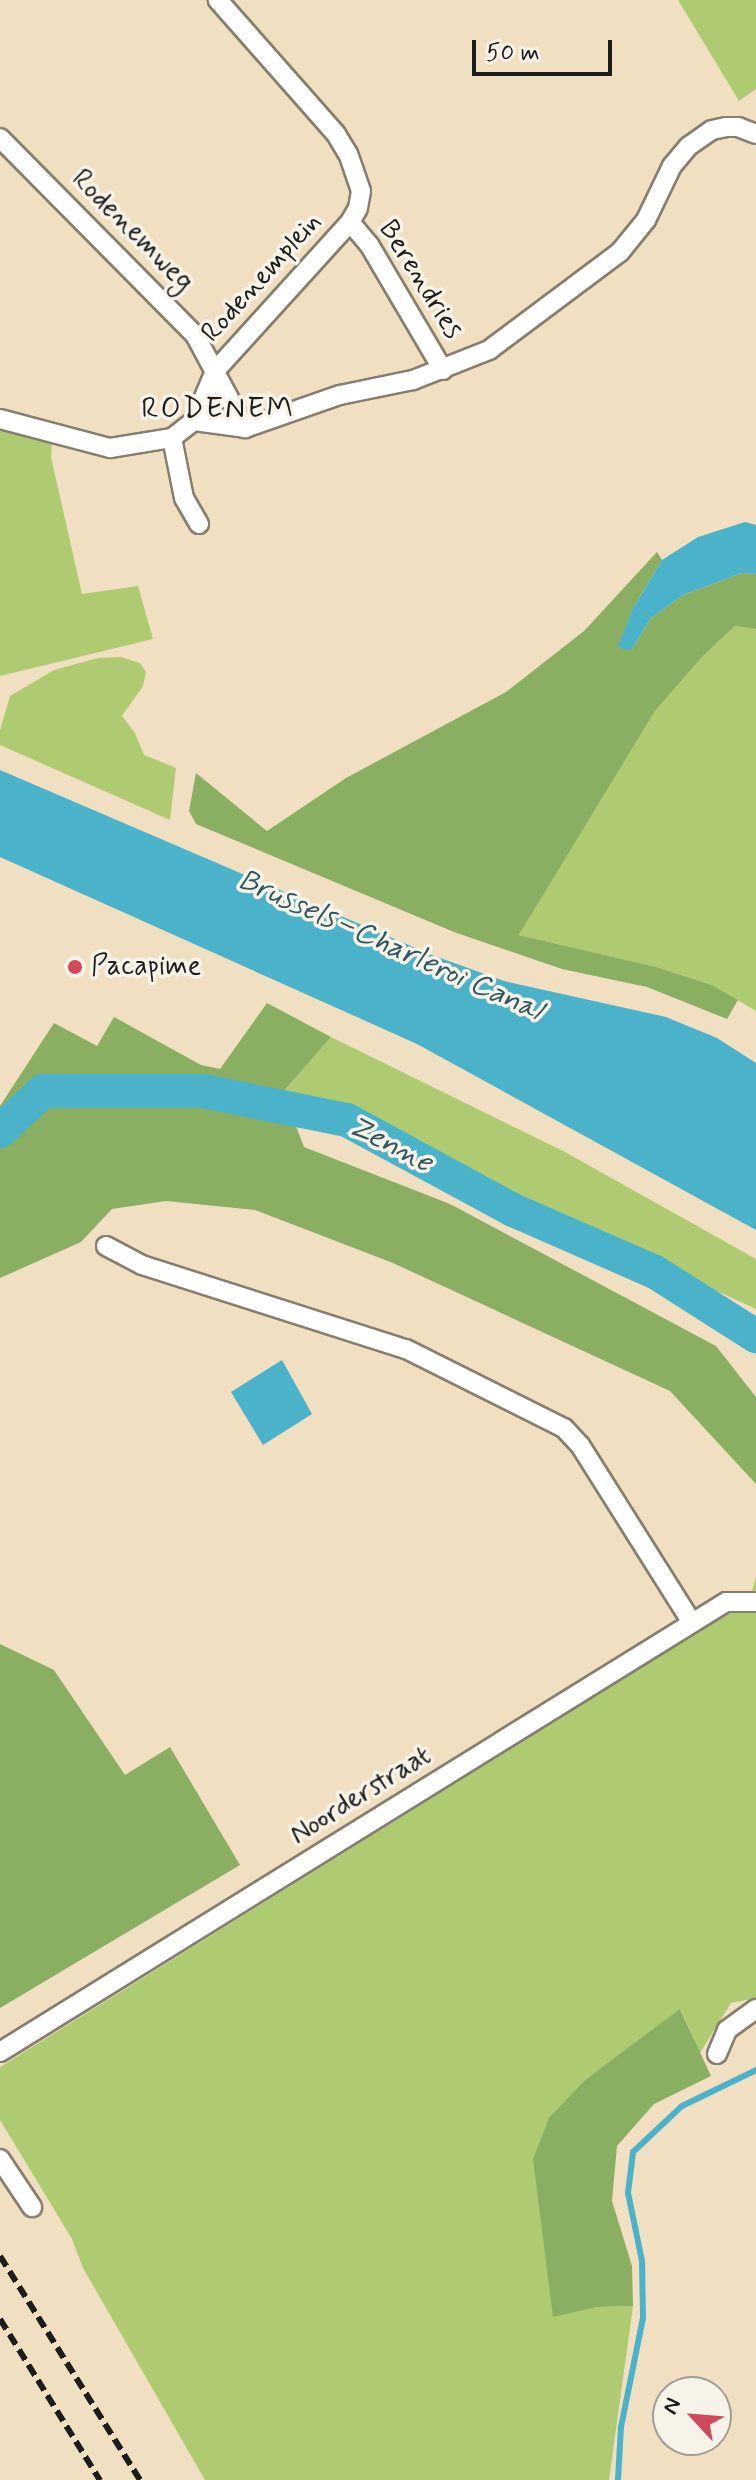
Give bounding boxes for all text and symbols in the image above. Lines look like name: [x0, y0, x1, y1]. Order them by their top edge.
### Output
scale bar: [476, 24, 616, 74]
text: 50 m: [486, 38, 540, 69]
street label: Rodenemweg: [64, 163, 200, 299]
street label: Rodenemplein: [195, 206, 329, 350]
street label: Berendries: [370, 215, 470, 345]
district label: RODENEM: [140, 391, 296, 427]
water label: Brussels–Charleroi Canal: [233, 863, 547, 1029]
place label: Pacapime: [91, 950, 201, 984]
marker: Pacapime: [66, 958, 84, 976]
water label: Zenne: [342, 1109, 438, 1181]
street label: Noorderstraat: [284, 1739, 438, 1853]
north arrow: [652, 2376, 732, 2456]
text: N: [656, 2394, 688, 2419]

